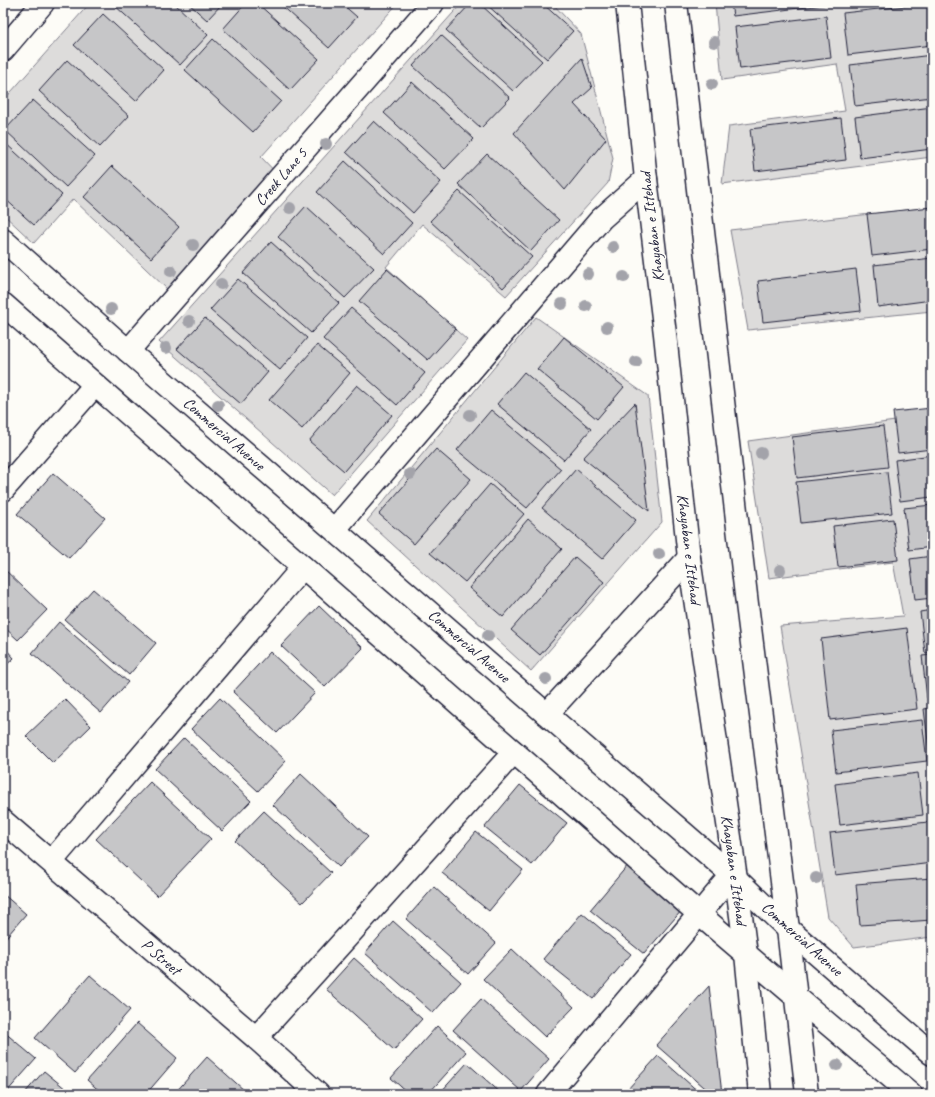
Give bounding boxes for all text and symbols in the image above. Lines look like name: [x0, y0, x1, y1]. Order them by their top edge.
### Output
street label: Creek Lane 5: [250, 143, 312, 210]
street label: Khayaban e Ittehad: [635, 168, 669, 283]
street label: Commercial Avenue: [179, 393, 270, 476]
street label: Khayaban e Ittehad: [672, 493, 706, 608]
street label: Commercial Avenue: [424, 605, 515, 688]
street label: Khayaban e Ittehad: [716, 814, 752, 929]
street label: Commercial Avenue: [757, 897, 848, 982]
street label: P Street: [137, 934, 187, 981]

